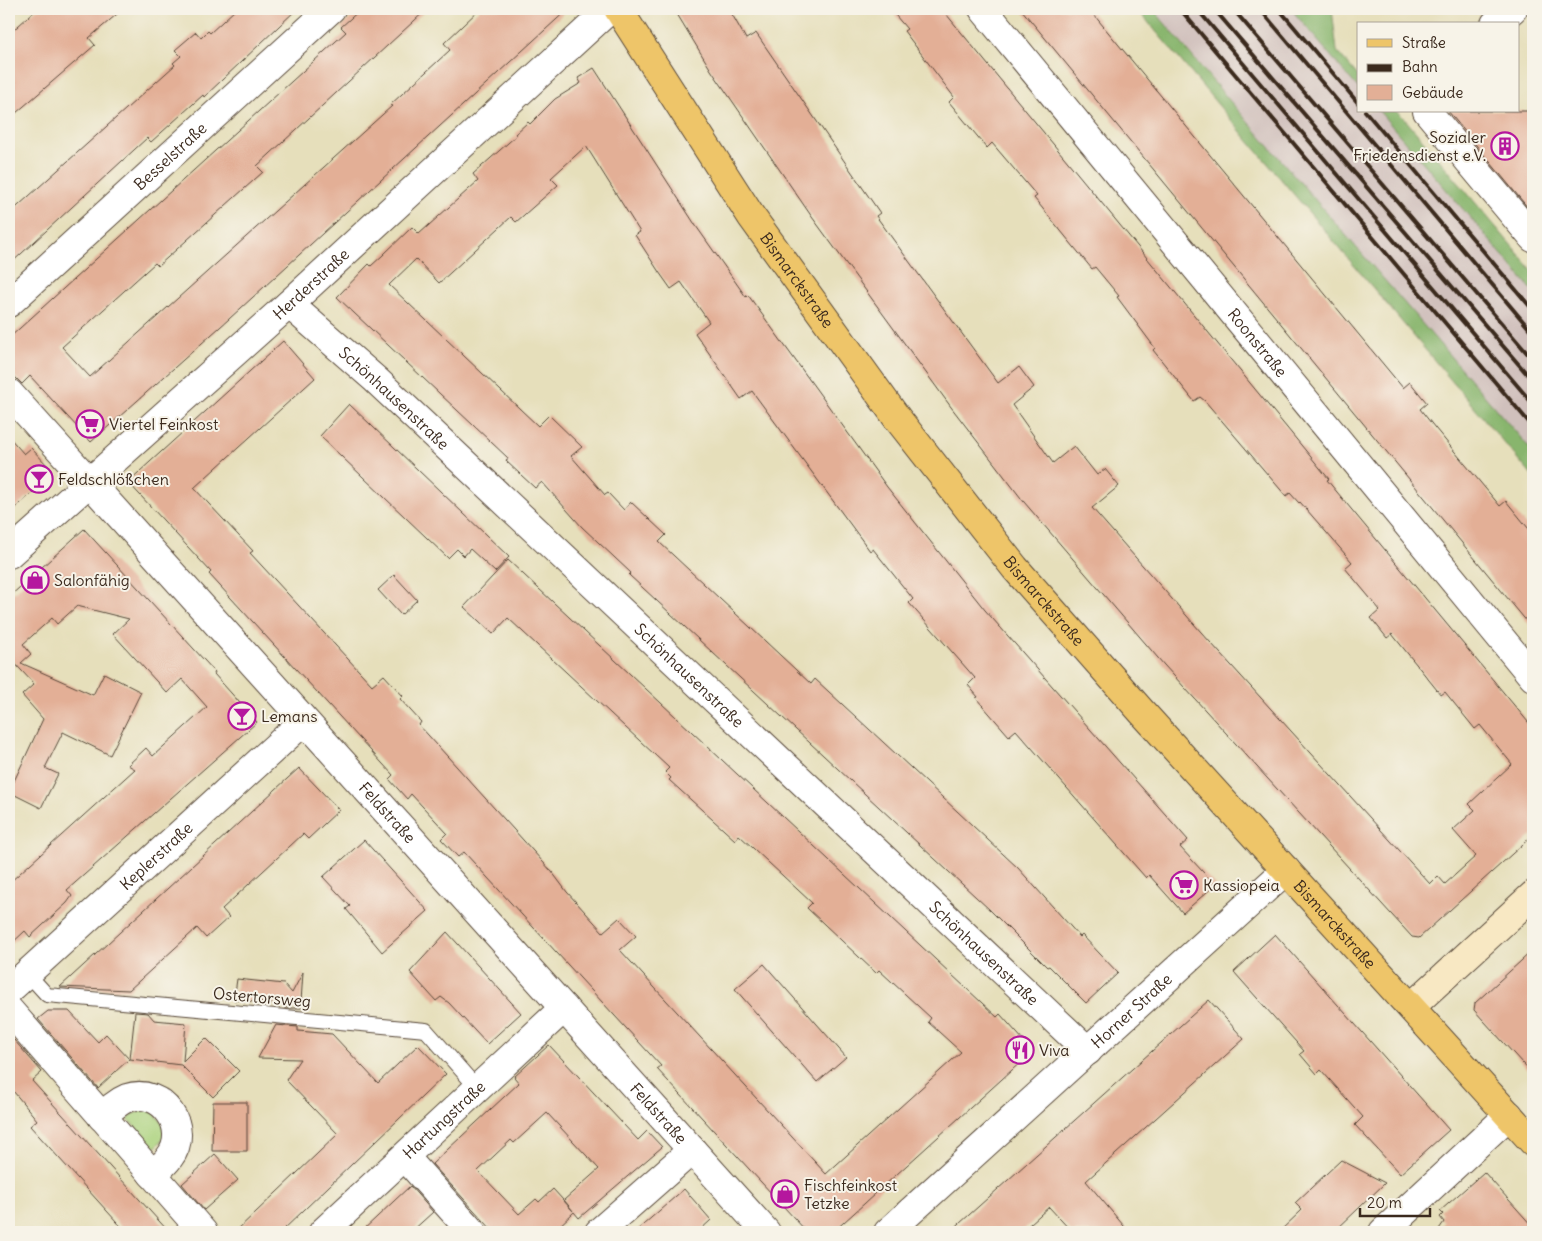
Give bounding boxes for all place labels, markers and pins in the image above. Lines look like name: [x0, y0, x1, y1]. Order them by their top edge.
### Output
place label: Sozialer Friedensdienst e.V.: [1353, 127, 1486, 165]
building icon: Sozialer Friedensdienst e.V.: [1490, 131, 1520, 161]
supermarket icon: Viertel Feinkost: [75, 409, 105, 439]
place label: Viertel Feinkost: [109, 414, 219, 434]
bar icon: Feldschlößchen: [24, 464, 54, 494]
place label: Feldschlößchen: [58, 469, 169, 489]
shop icon: Salonfähig: [20, 565, 50, 595]
place label: Salonfähig: [54, 570, 130, 590]
bar icon: Lemans: [227, 701, 257, 731]
place label: Lemans: [261, 706, 318, 726]
supermarket icon: Kassiopeia: [1169, 870, 1199, 900]
place label: Kassiopeia: [1203, 875, 1280, 895]
restaurant icon: Viva: [1005, 1035, 1035, 1065]
place label: Viva: [1039, 1040, 1069, 1060]
place label: Fischfeinkost Tetzke: [804, 1175, 898, 1213]
shop icon: Fischfeinkost Tetzke: [770, 1179, 800, 1209]

